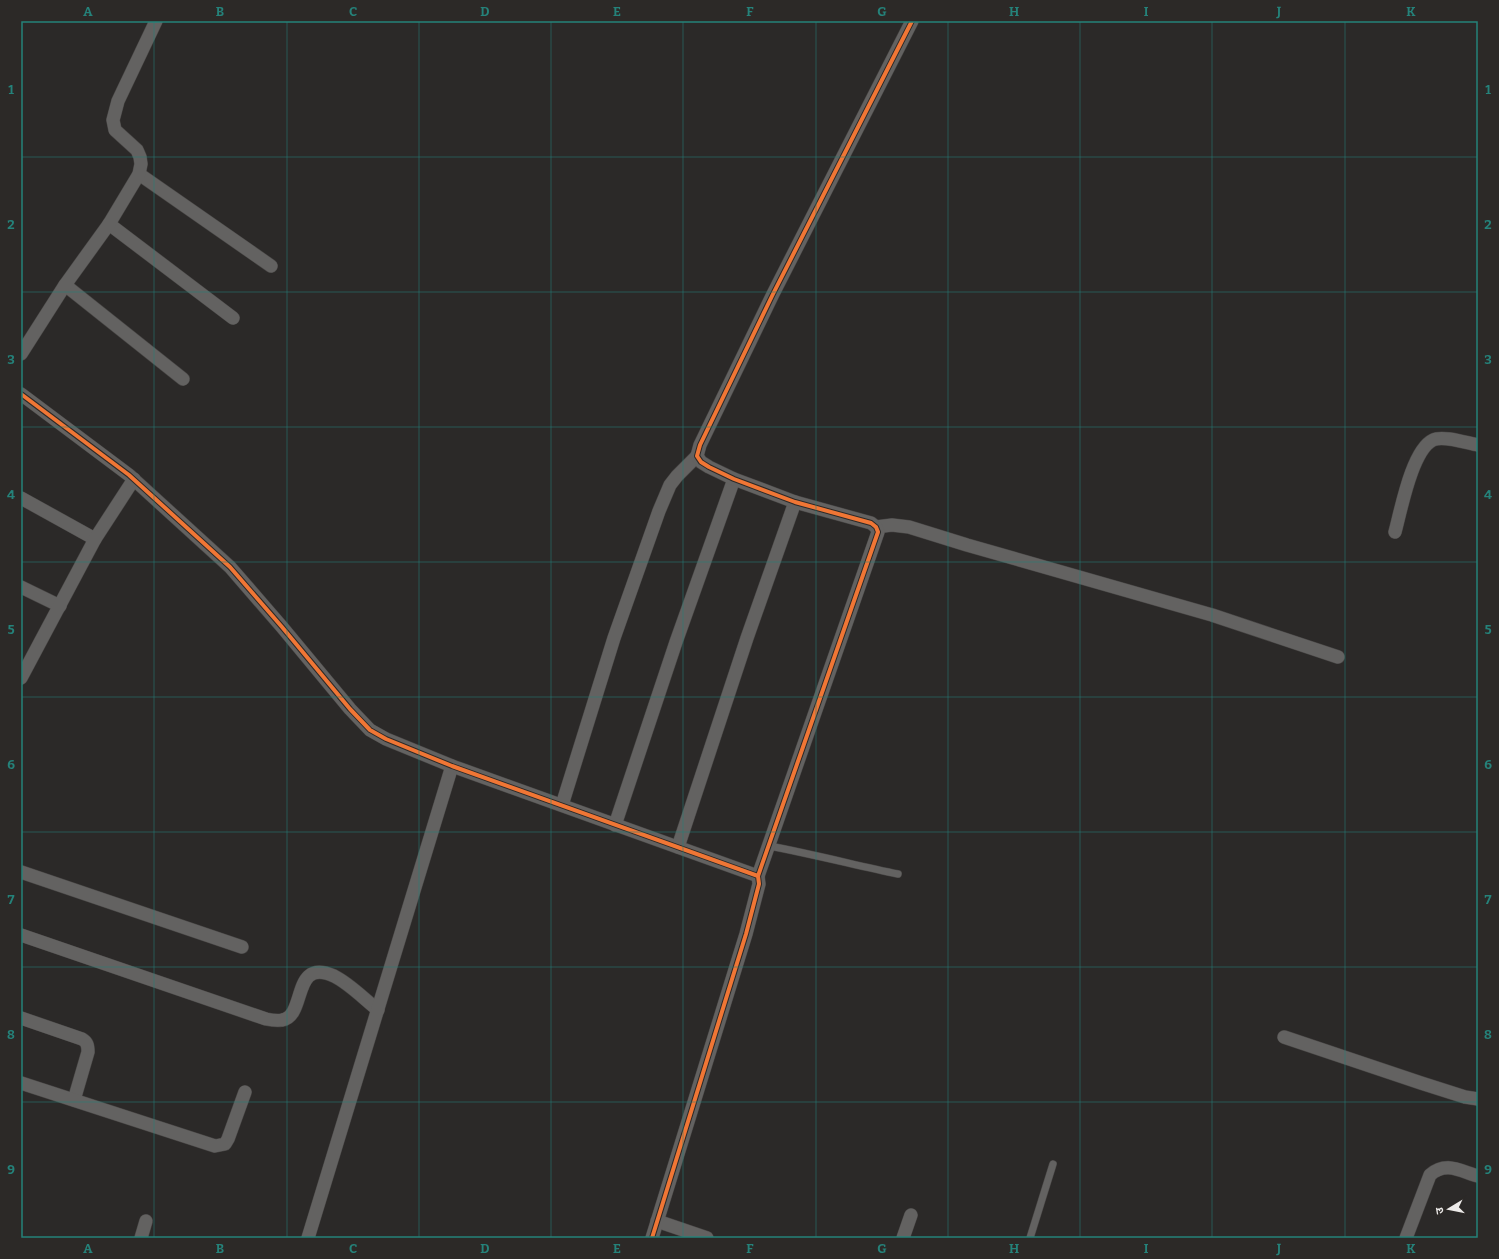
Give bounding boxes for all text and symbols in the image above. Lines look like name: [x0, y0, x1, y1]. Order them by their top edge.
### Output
text: A: [83, 4, 93, 19]
text: B: [216, 4, 224, 19]
text: C: [349, 4, 357, 19]
text: D: [480, 4, 490, 19]
text: E: [613, 4, 621, 19]
text: F: [746, 4, 754, 19]
text: G: [877, 4, 887, 19]
text: H: [1009, 4, 1019, 19]
text: I: [1144, 4, 1149, 19]
text: J: [1276, 4, 1282, 19]
text: K: [1406, 4, 1416, 19]
text: 1: [8, 82, 14, 97]
text: 1: [1485, 82, 1491, 97]
text: 2: [7, 217, 15, 232]
text: 2: [1484, 217, 1492, 232]
text: 3: [7, 352, 15, 367]
text: 3: [1484, 352, 1492, 367]
text: 4: [7, 487, 15, 502]
text: 4: [1484, 487, 1492, 502]
text: 5: [7, 622, 15, 637]
text: 5: [1484, 622, 1492, 637]
text: 6: [7, 757, 15, 772]
text: 6: [1484, 757, 1492, 772]
text: 7: [8, 892, 15, 907]
text: 7: [1485, 892, 1492, 907]
text: 8: [7, 1027, 15, 1042]
text: 8: [1484, 1027, 1492, 1042]
text: 9: [7, 1162, 15, 1177]
text: 9: [1484, 1162, 1492, 1177]
north arrow: [1429, 1189, 1469, 1229]
text: उ: [1433, 1206, 1447, 1215]
text: A: [83, 1241, 93, 1256]
text: B: [216, 1241, 224, 1256]
text: C: [349, 1241, 357, 1256]
text: D: [480, 1241, 490, 1256]
text: E: [613, 1241, 621, 1256]
text: F: [746, 1241, 754, 1256]
text: G: [877, 1241, 887, 1256]
text: H: [1009, 1241, 1019, 1256]
text: I: [1144, 1241, 1149, 1256]
text: J: [1276, 1241, 1282, 1256]
text: K: [1406, 1241, 1416, 1256]

